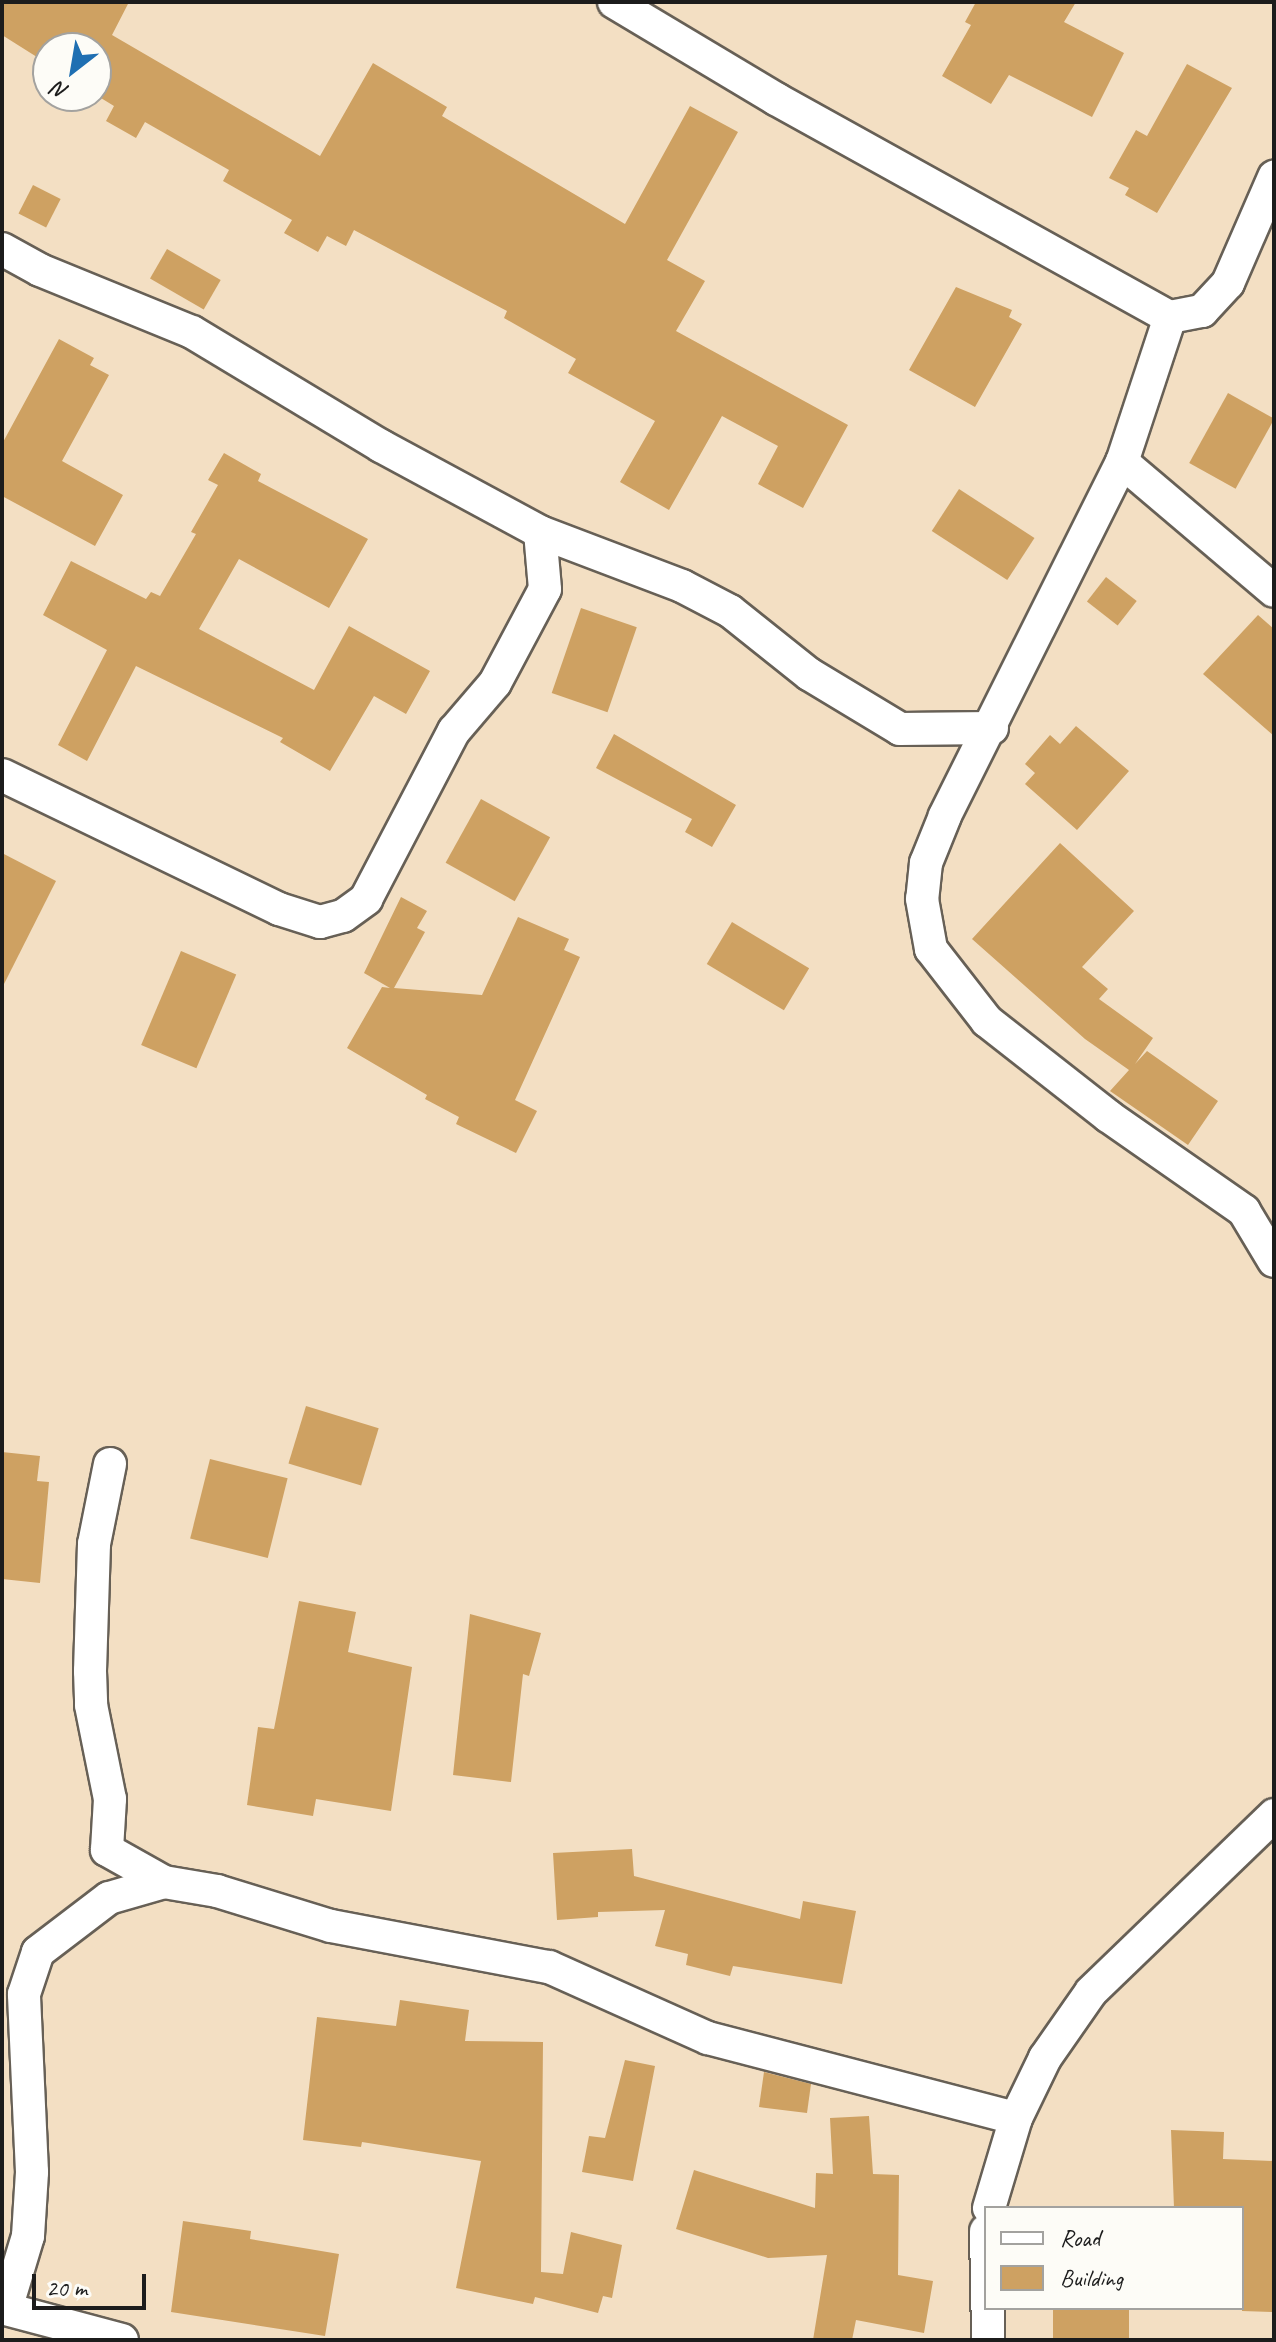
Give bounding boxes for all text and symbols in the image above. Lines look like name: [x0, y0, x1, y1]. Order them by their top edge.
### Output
north arrow: [32, 32, 112, 112]
text: N: [48, 75, 74, 106]
legend: [984, 2206, 1244, 2310]
text: Road: [1060, 2223, 1100, 2253]
scale bar: [36, 2258, 150, 2308]
text: Building: [1060, 2263, 1123, 2293]
text: 20 m: [46, 2273, 87, 2303]

